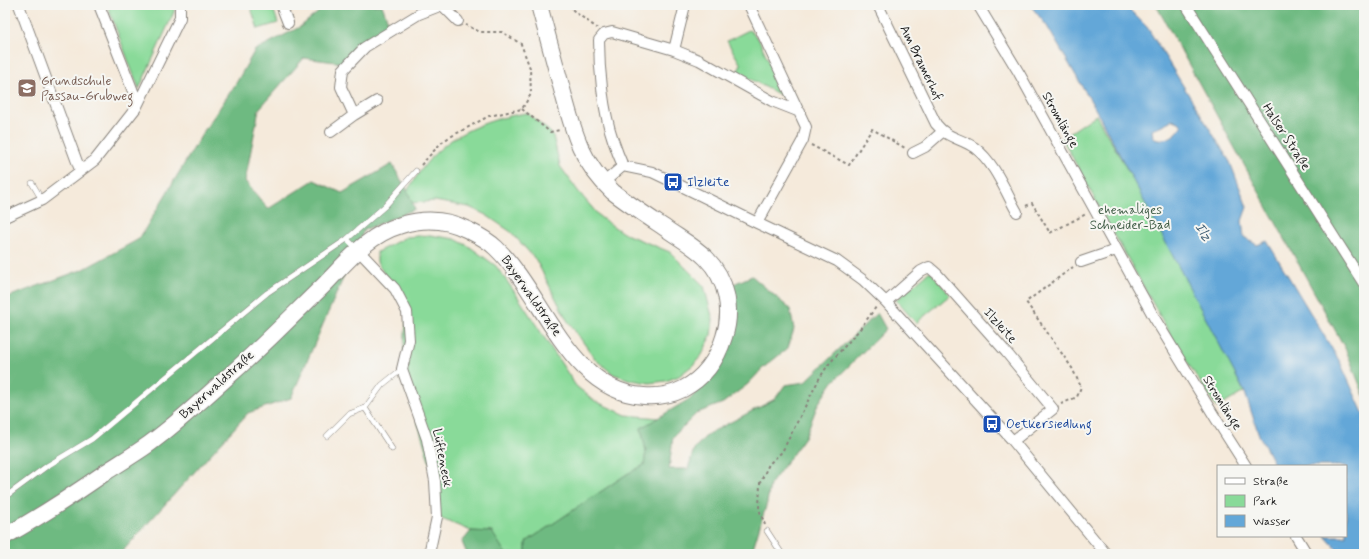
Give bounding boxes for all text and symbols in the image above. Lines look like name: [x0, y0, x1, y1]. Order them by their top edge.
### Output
street label: Am Bramerhof: [895, 23, 947, 104]
place label: Grundschule Passau-Grubweg: [41, 73, 133, 107]
school or university icon: Grundschule Passau-Grubweg: [16, 77, 38, 99]
street label: Stromlänge: [1036, 89, 1082, 152]
street label: Halser Straße: [1258, 100, 1314, 174]
bus stop icon: Ilzleite: [662, 171, 684, 193]
place label: Ilzleite: [687, 174, 729, 191]
park label: ehemaliges Schneider-Bad: [1090, 202, 1170, 234]
water label: Ilz: [1190, 219, 1216, 245]
street label: Bayerwaldstraße: [497, 252, 565, 340]
street label: Ilzleite: [979, 305, 1021, 347]
street label: Bayerwaldstraße: [176, 347, 258, 423]
street label: Stromlänge: [1197, 372, 1246, 435]
bus stop icon: Oetkersiedlung: [981, 413, 1003, 435]
place label: Oetkersiedlung: [1006, 416, 1092, 435]
street label: Lüfteneck: [428, 427, 456, 489]
legend: [1217, 465, 1347, 537]
text: Straße: [1253, 474, 1288, 490]
text: Park: [1253, 494, 1277, 510]
text: Wasser: [1253, 514, 1291, 530]

